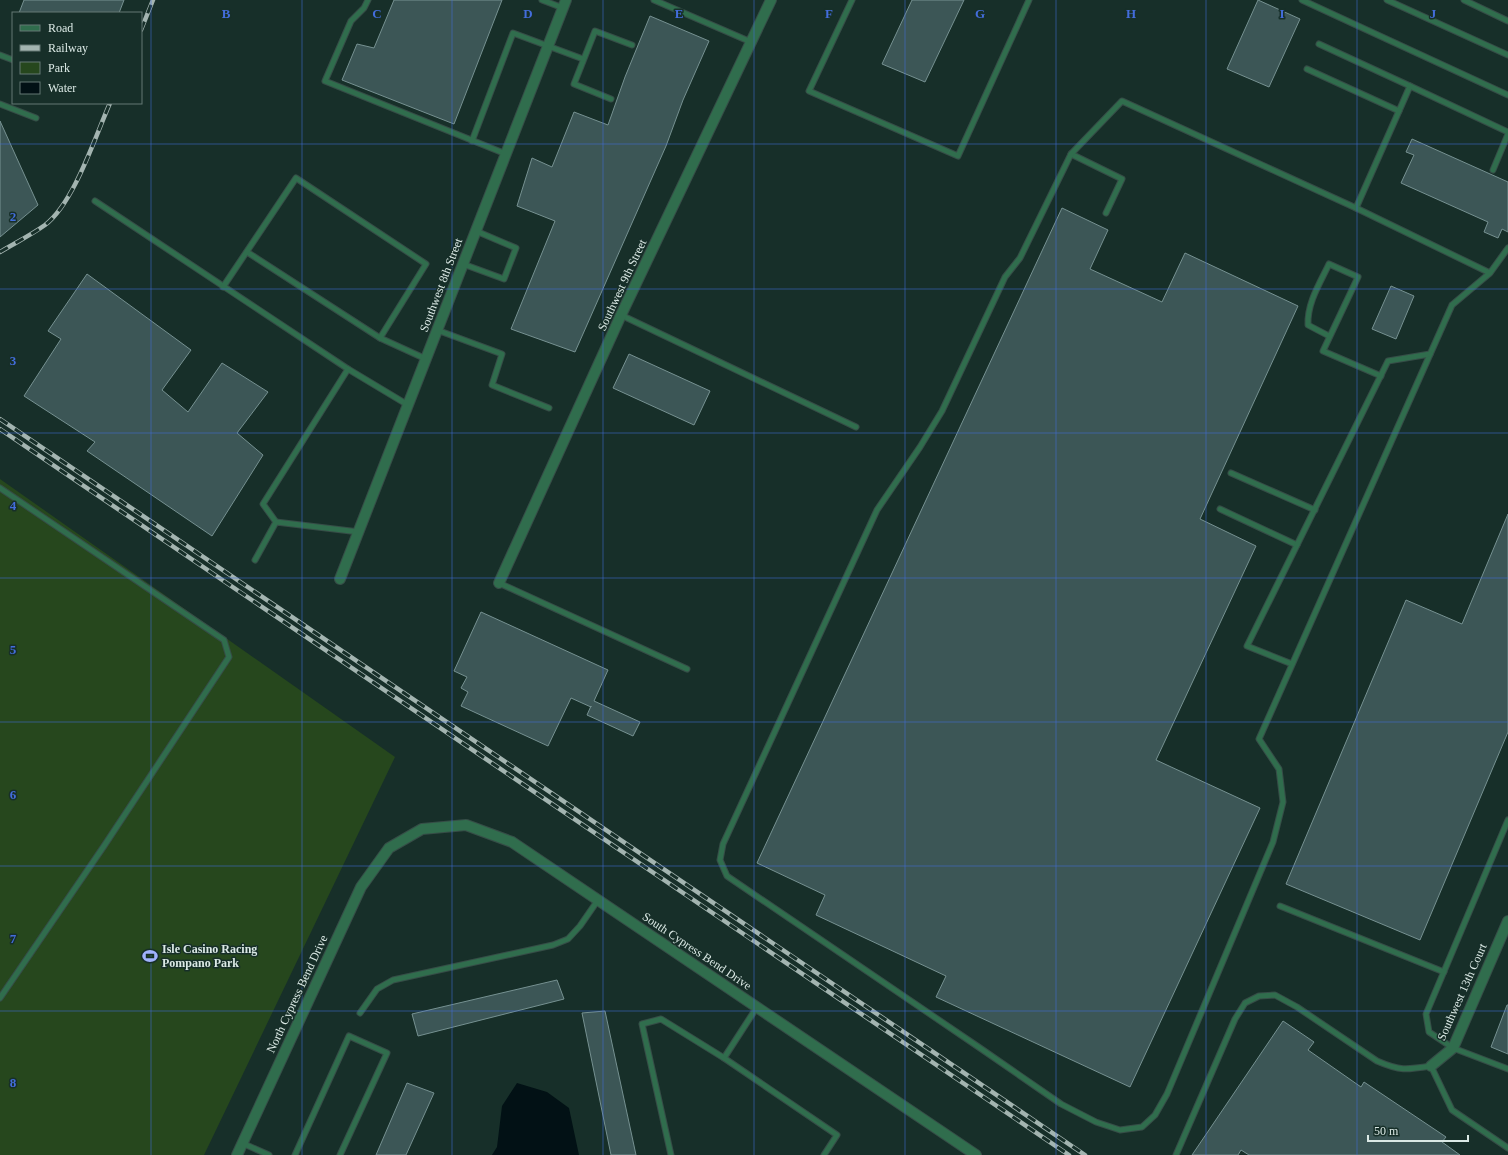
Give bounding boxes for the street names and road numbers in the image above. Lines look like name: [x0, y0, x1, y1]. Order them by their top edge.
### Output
street label: Southwest 8th Street: [417, 236, 466, 334]
street label: Southwest 9th Street: [595, 236, 650, 333]
street label: South Cypress Bend Drive: [640, 909, 754, 993]
street label: North Cypress Bend Drive: [264, 933, 330, 1055]
street label: Southwest 13th Court: [1434, 941, 1490, 1043]

